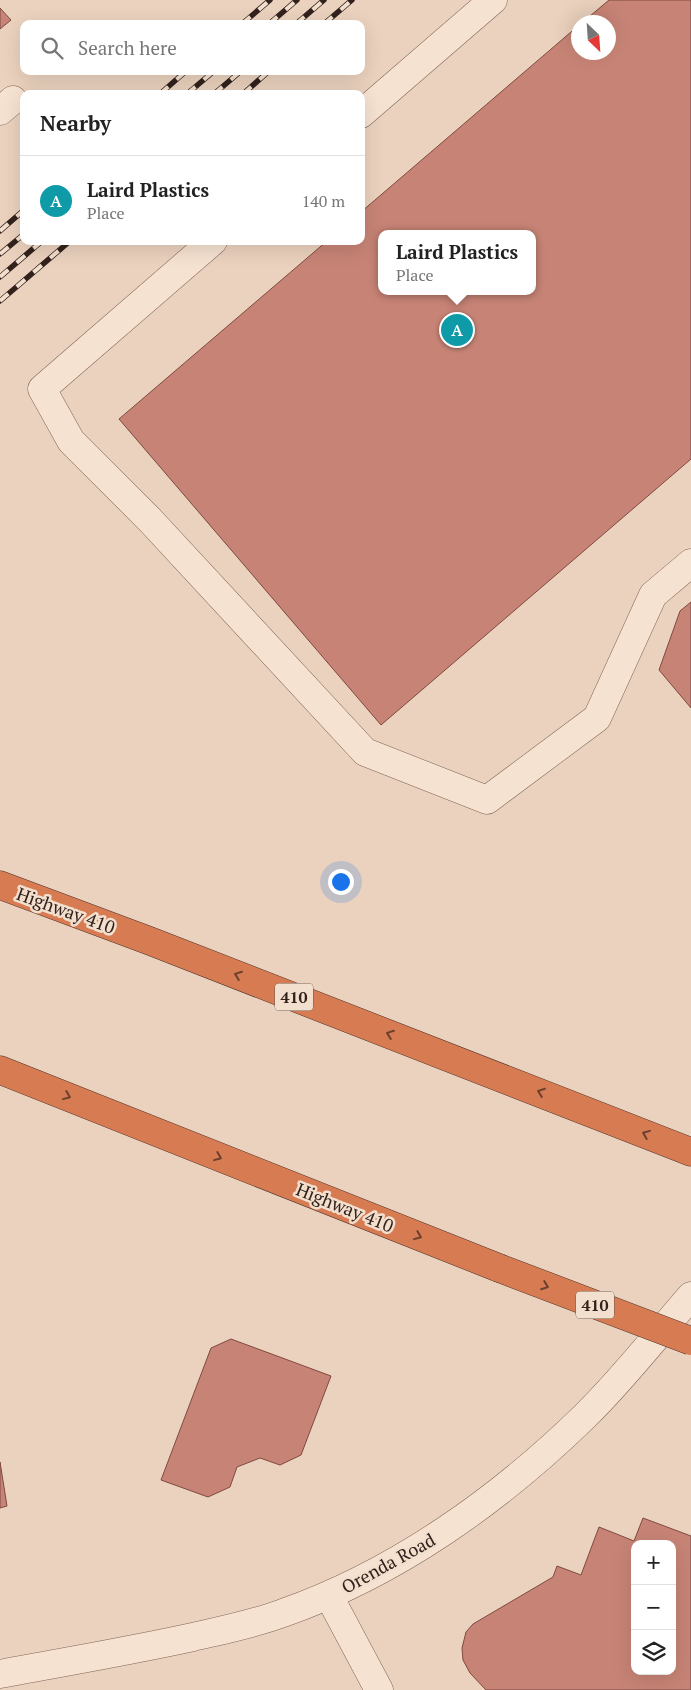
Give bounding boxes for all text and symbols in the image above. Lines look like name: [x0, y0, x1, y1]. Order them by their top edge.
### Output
north arrow: [571, 15, 616, 60]
search box: [20, 20, 365, 75]
icon: search: [38, 34, 66, 62]
text: Search here: [78, 35, 177, 60]
text: Nearby: [40, 109, 111, 137]
text: Laird Plastics: [87, 177, 209, 202]
text: A: [50, 190, 62, 212]
text: 140 m: [302, 190, 345, 212]
text: Place: [87, 202, 125, 224]
popup: [378, 230, 536, 295]
text: Laird Plastics: [396, 239, 518, 264]
text: Place: [396, 264, 434, 286]
pin: A: [441, 311, 473, 349]
your location: [328, 869, 354, 895]
street label: Highway 410: [14, 881, 118, 939]
one-way arrow: [234, 971, 243, 981]
road number: 410: [275, 984, 313, 1010]
one-way arrow: [386, 1030, 394, 1040]
one-way arrow: [537, 1088, 546, 1099]
one-way arrow: [63, 1091, 71, 1101]
one-way arrow: [642, 1129, 651, 1140]
one-way arrow: [214, 1151, 222, 1161]
street label: Highway 410: [293, 1177, 397, 1237]
one-way arrow: [413, 1230, 422, 1240]
one-way arrow: [540, 1279, 549, 1290]
road number: 410: [576, 1292, 614, 1318]
street label: Orenda Road: [337, 1527, 439, 1599]
map controls: [631, 1540, 676, 1675]
button: +: [631, 1540, 676, 1585]
button: −: [631, 1585, 676, 1630]
button: layers: [631, 1630, 676, 1675]

